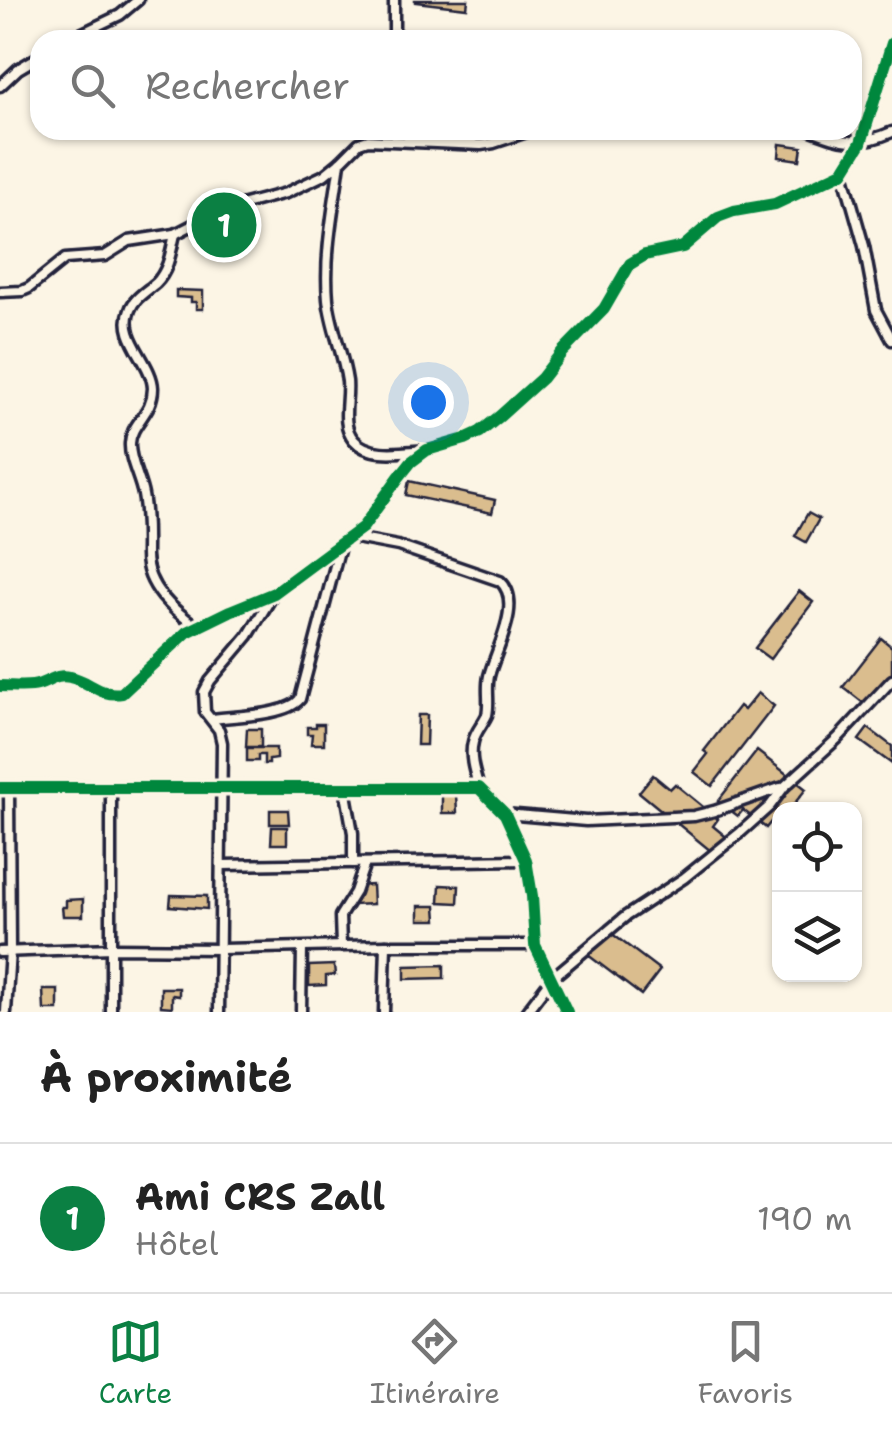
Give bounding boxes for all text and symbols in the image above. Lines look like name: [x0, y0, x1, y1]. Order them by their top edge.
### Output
search box: [30, 30, 862, 140]
icon: search: [65, 58, 120, 113]
text: Rechercher: [145, 60, 350, 111]
pin: 1: [192, 188, 256, 262]
your location: [403, 377, 454, 428]
map controls: [772, 802, 862, 982]
button: locate: [772, 802, 862, 892]
button: layers: [772, 892, 862, 982]
text: À proximité: [40, 1049, 293, 1105]
text: Ami CRS Zall: [135, 1171, 385, 1222]
text: 1: [65, 1197, 80, 1240]
text: 190 m: [757, 1197, 852, 1240]
text: Hôtel: [135, 1222, 218, 1265]
tab: Carte: [99, 1314, 172, 1412]
tab: Itinéraire: [370, 1314, 500, 1412]
tab: Favoris: [698, 1314, 793, 1412]

